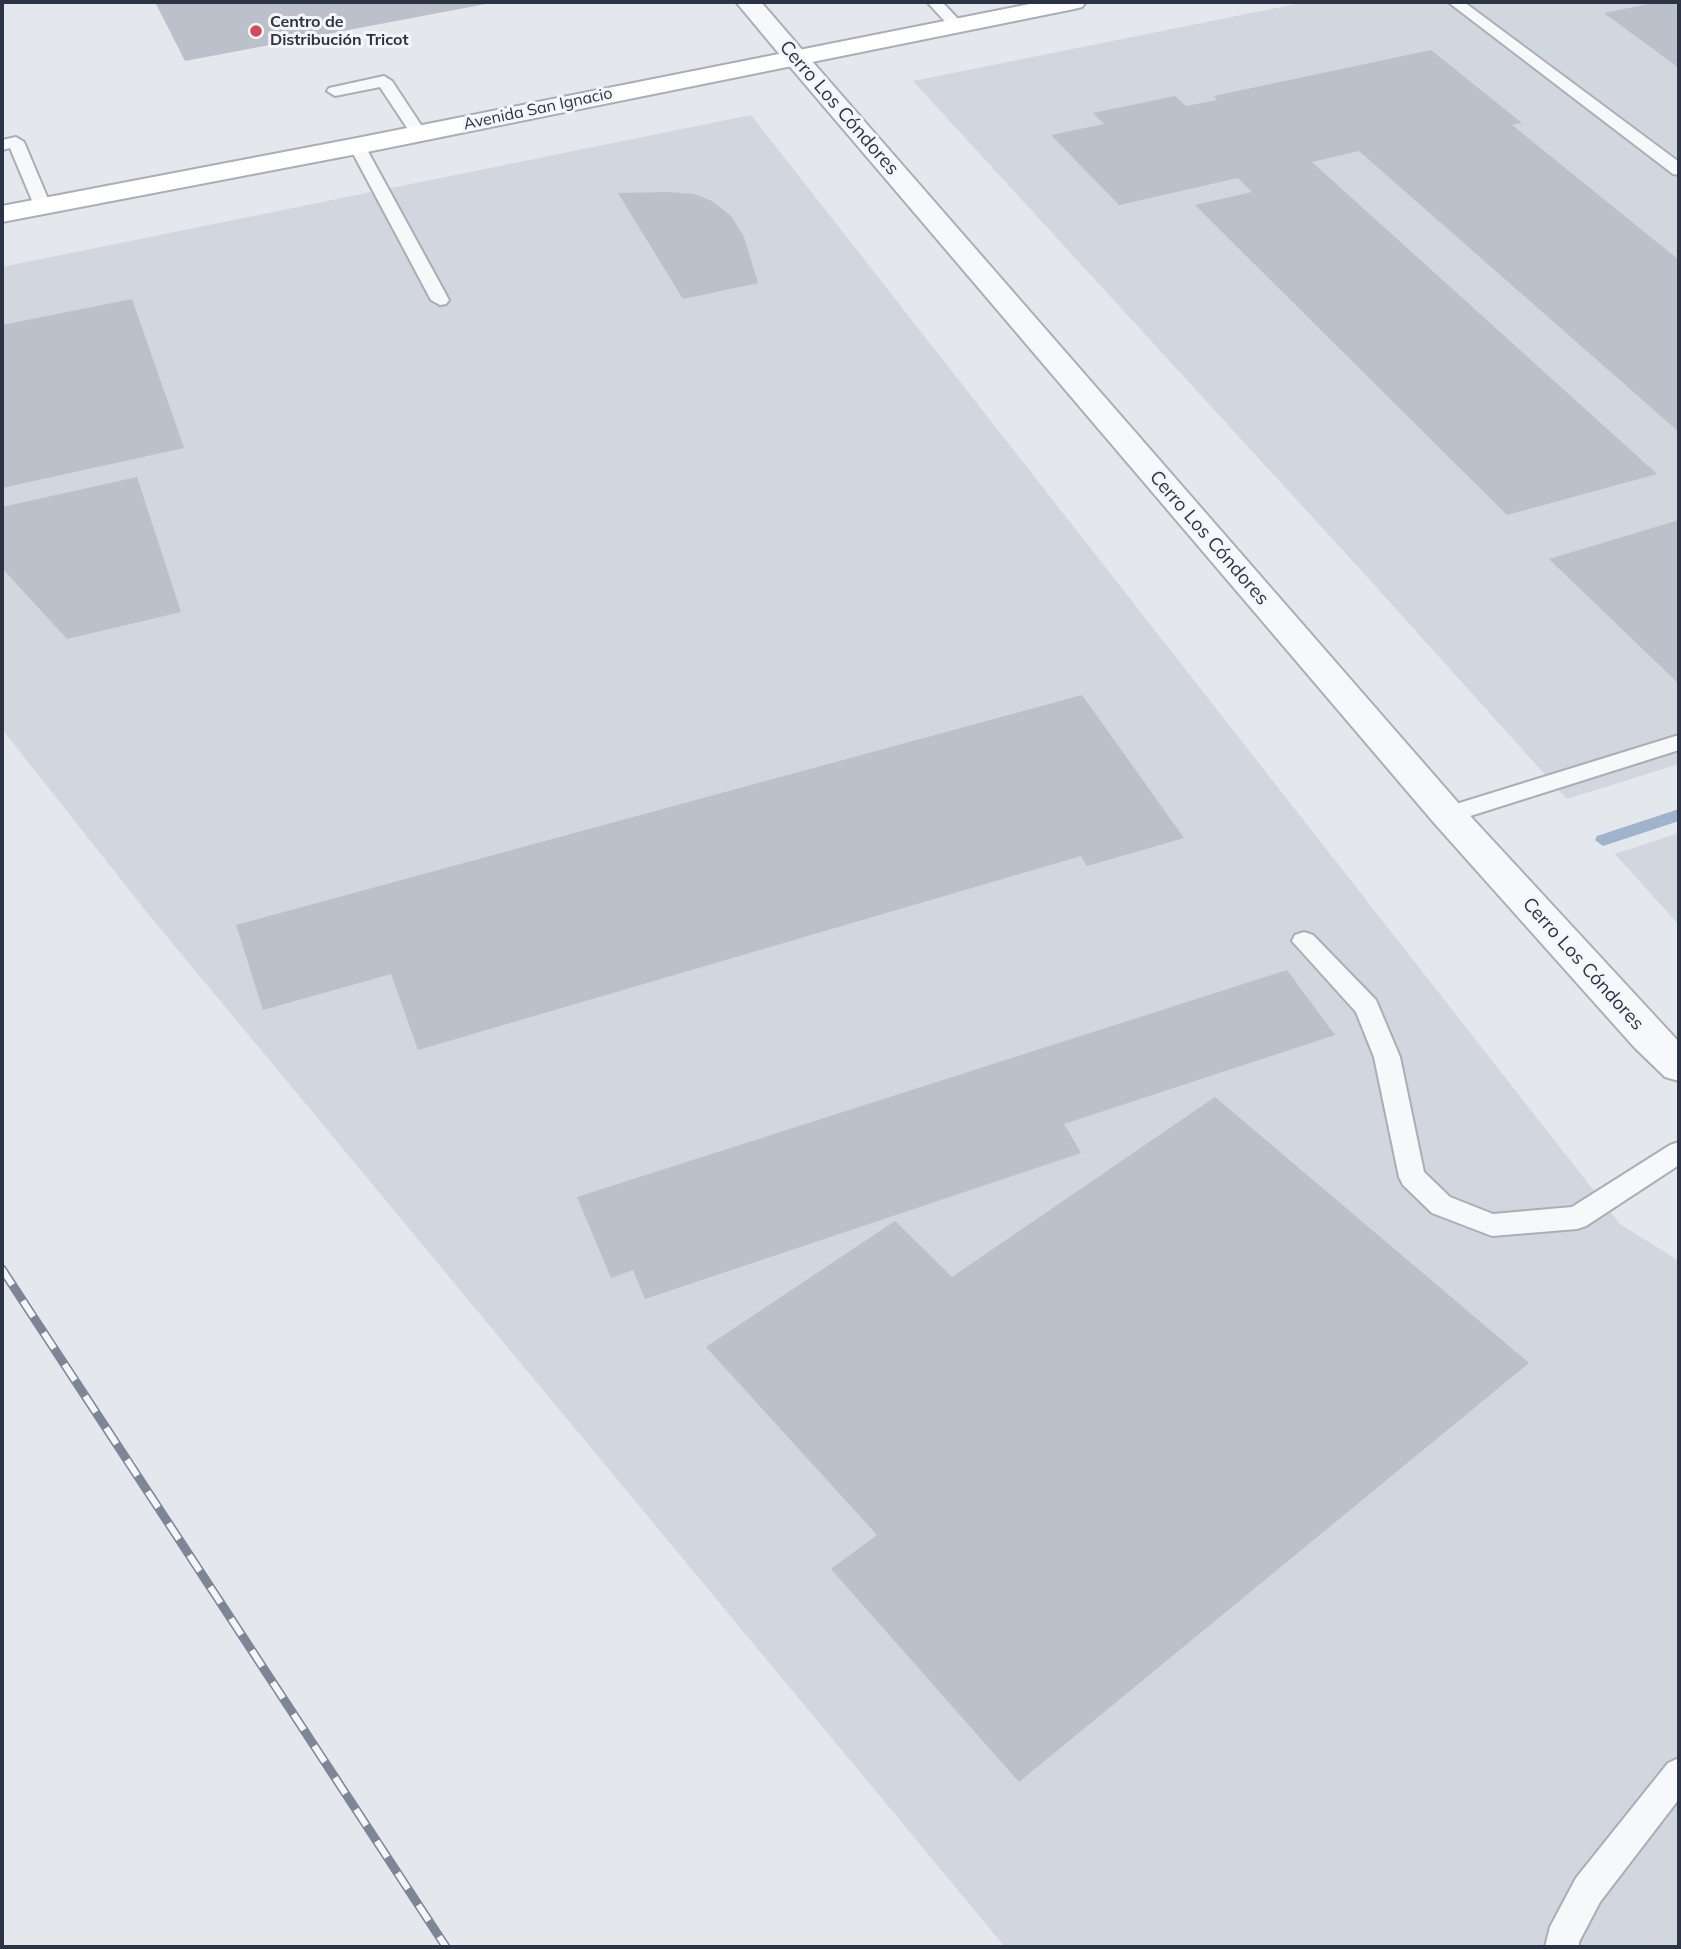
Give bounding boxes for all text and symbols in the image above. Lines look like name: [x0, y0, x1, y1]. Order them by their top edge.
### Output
place label: Centro de Distribución Tricot: [270, 12, 409, 50]
marker: Centro de Distribución Tricot: [248, 23, 264, 39]
street label: Cerro Los Cóndores: [774, 36, 904, 180]
street label: Avenida San Ignacio: [462, 84, 614, 134]
street label: Cerro Los Cóndores: [1144, 466, 1274, 610]
street label: Cerro Los Cóndores: [1517, 893, 1649, 1035]

